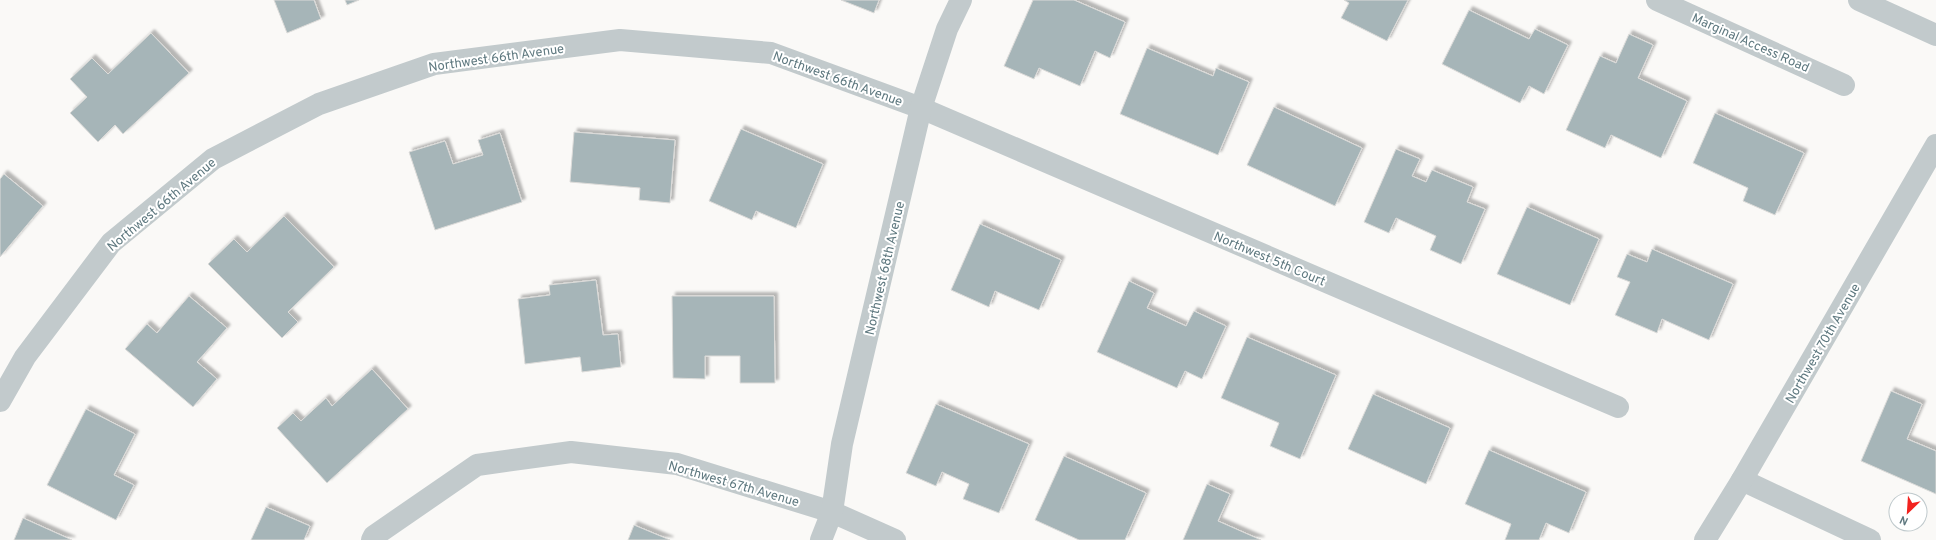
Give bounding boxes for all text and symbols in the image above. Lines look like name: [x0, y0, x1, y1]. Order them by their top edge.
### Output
street label: Marginal Access Road: [1689, 11, 1811, 77]
street label: Northwest 66th Avenue: [427, 42, 565, 76]
street label: Northwest 66th Avenue: [770, 49, 904, 111]
street label: Northwest 66th Avenue: [105, 155, 220, 256]
street label: Northwest 68th Avenue: [863, 200, 909, 337]
street label: Northwest 5th Court: [1211, 229, 1328, 291]
street label: Northwest 70th Avenue: [1783, 281, 1865, 407]
street label: Northwest 67th Avenue: [666, 459, 801, 511]
north arrow: [1888, 492, 1928, 532]
text: N: [1898, 512, 1911, 528]

